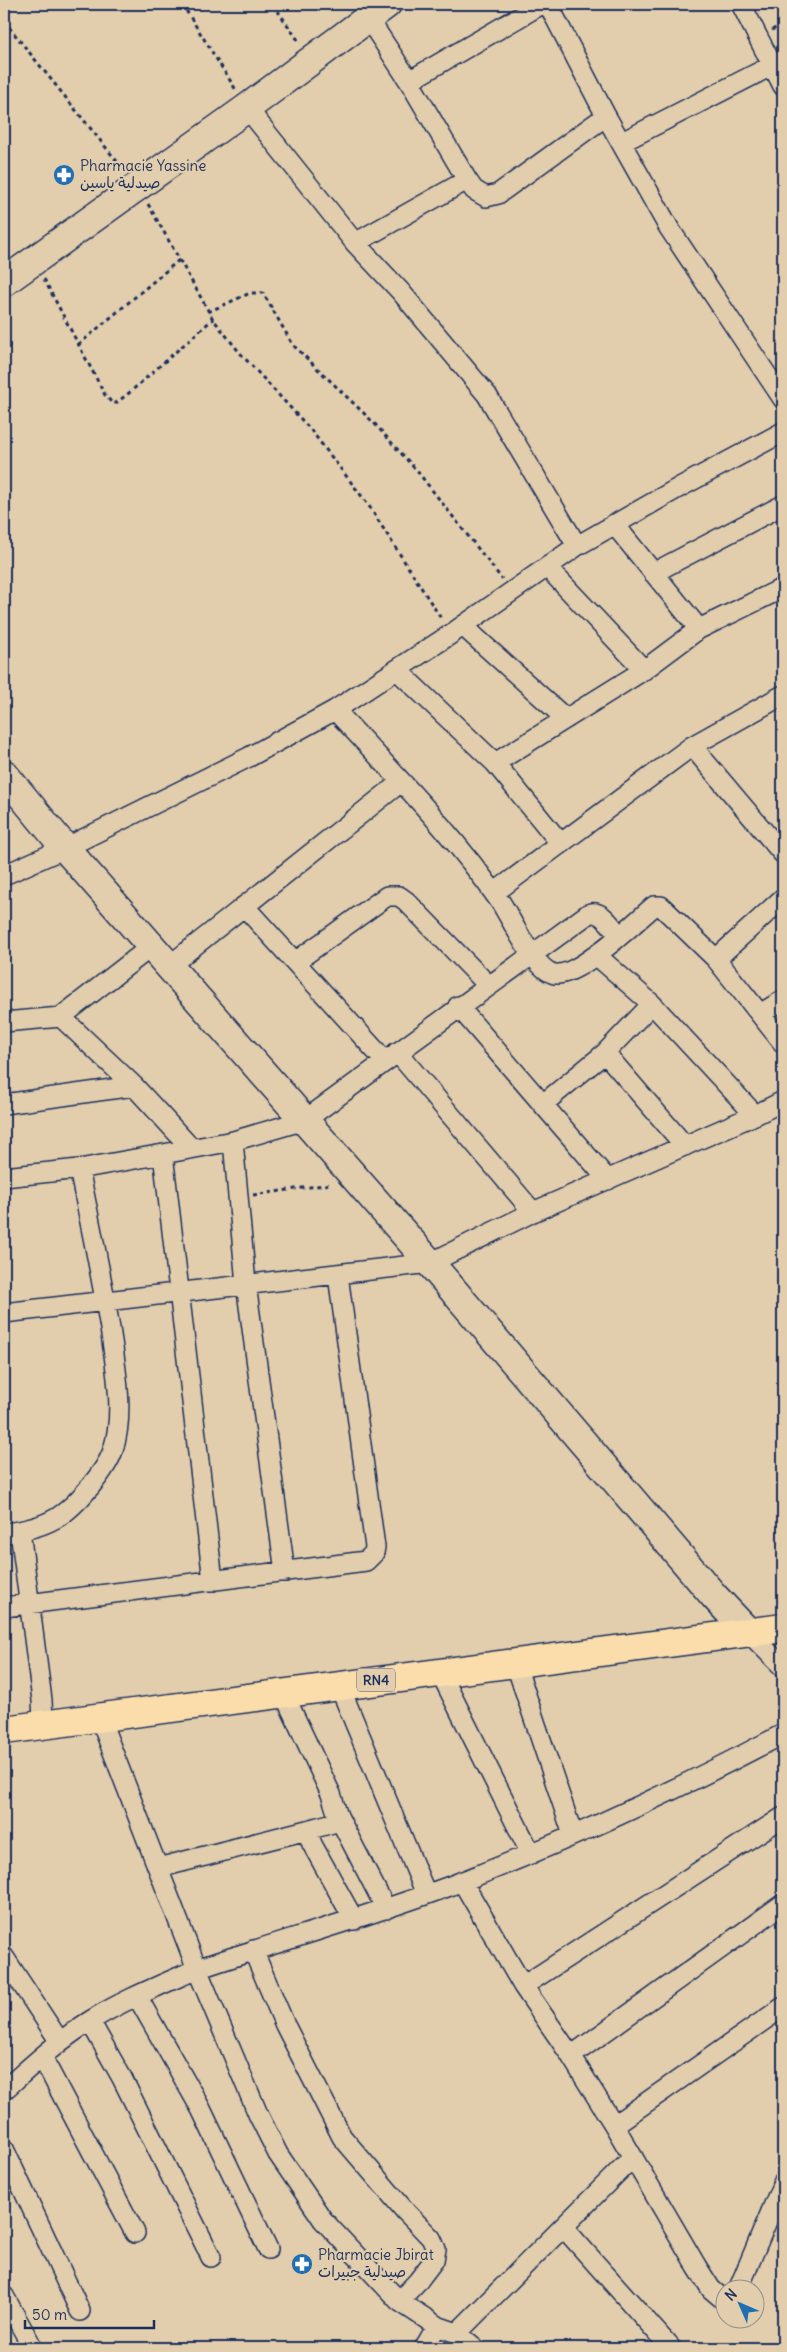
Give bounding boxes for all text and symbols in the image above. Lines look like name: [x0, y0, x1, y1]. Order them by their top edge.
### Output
place label: Pharmacie Yassine صيدلية ياسين: [80, 156, 206, 192]
pharmacy icon: Pharmacie Yassine صيدلية ياسين: [52, 163, 76, 187]
road number: RN4: [357, 1668, 395, 1692]
place label: Pharmacie Jbirat صيدلية جبيرات: [318, 2245, 434, 2281]
pharmacy icon: Pharmacie Jbirat صيدلية جبيرات: [290, 2252, 314, 2276]
north arrow: [714, 2280, 764, 2330]
text: N: [721, 2285, 741, 2305]
scale bar: [25, 2297, 154, 2329]
text: 50 m: [32, 2305, 67, 2324]

